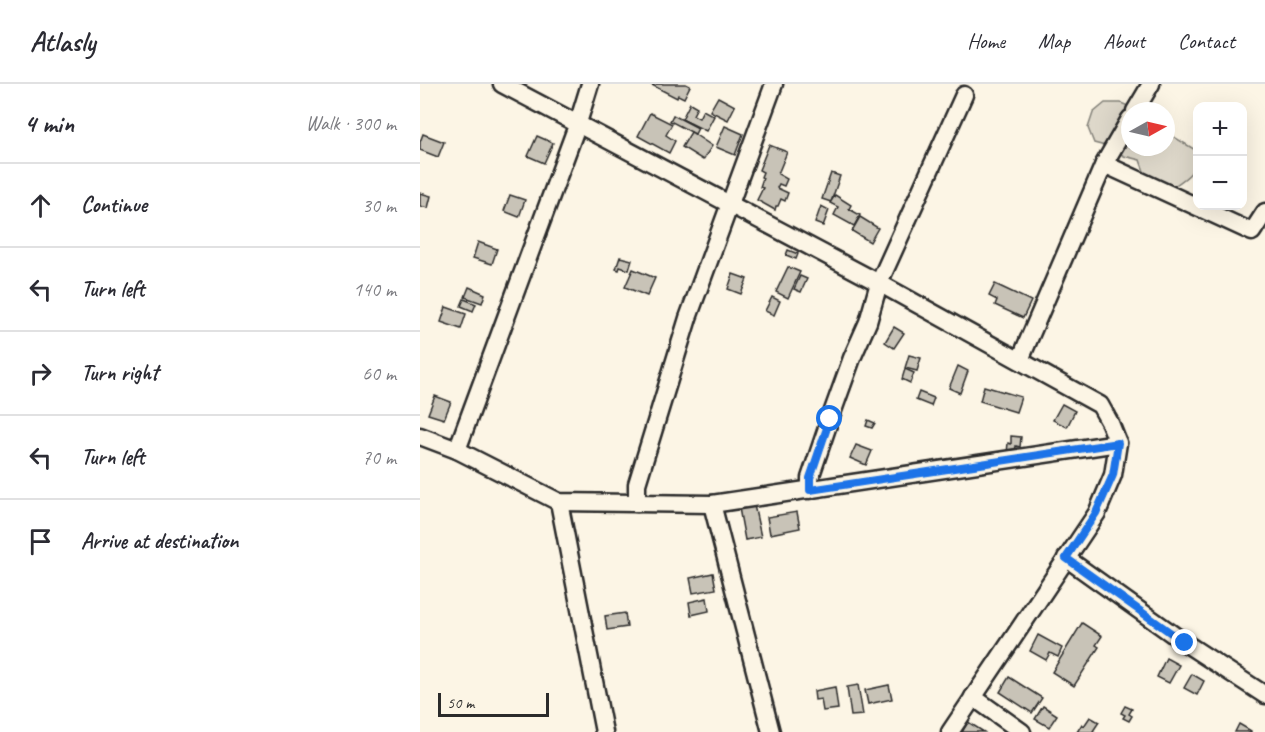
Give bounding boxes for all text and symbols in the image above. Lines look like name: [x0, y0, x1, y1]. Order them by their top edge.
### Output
text: Atlasly: [30, 24, 95, 59]
text: Home: [967, 28, 1005, 54]
text: Map: [1038, 28, 1070, 54]
text: About: [1103, 28, 1145, 54]
text: Contact: [1178, 28, 1235, 54]
north arrow: [1121, 102, 1175, 156]
map controls: [1193, 102, 1247, 210]
button: +: [1193, 102, 1247, 156]
text: 4 min: [24, 107, 74, 140]
text: Walk · 300 m: [306, 111, 396, 136]
button: −: [1193, 156, 1247, 210]
icon: ahead: [24, 189, 57, 222]
text: Continue: [81, 191, 147, 219]
text: 30 m: [362, 193, 396, 218]
icon: left: [24, 273, 57, 306]
text: Turn left: [81, 275, 145, 303]
text: 140 m: [353, 277, 396, 302]
icon: right: [24, 357, 57, 390]
text: Turn right: [81, 359, 158, 387]
text: 60 m: [362, 361, 396, 386]
route start: [816, 405, 842, 431]
icon: left: [24, 441, 57, 474]
text: Turn left: [81, 443, 145, 471]
text: 70 m: [362, 445, 396, 470]
icon: arrive: [24, 525, 57, 558]
text: Arrive at destination: [81, 527, 238, 555]
route end: [1171, 629, 1197, 655]
scale bar: [438, 690, 549, 718]
text: 50 m: [447, 693, 474, 713]

